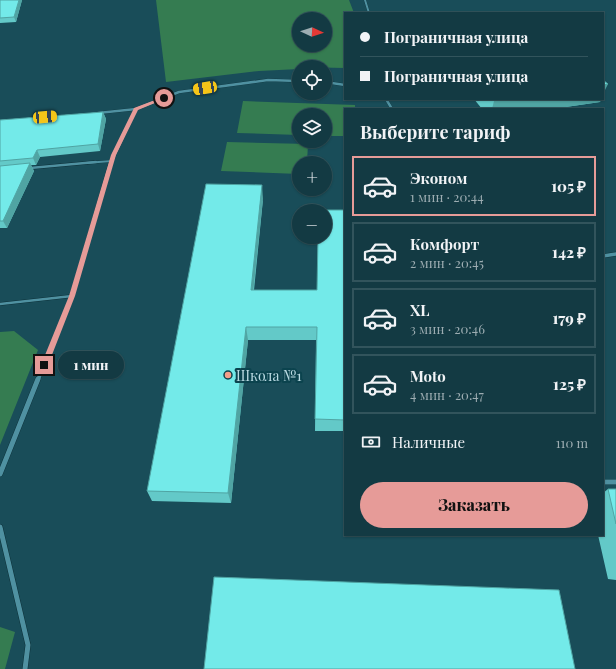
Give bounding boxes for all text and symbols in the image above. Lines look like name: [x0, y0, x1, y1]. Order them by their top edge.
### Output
north arrow: [292, 12, 332, 52]
map controls: [292, 12, 332, 244]
text: Пограничная улица: [384, 27, 528, 47]
button: locate: [292, 60, 332, 100]
text: Пограничная улица: [384, 66, 528, 86]
car: [192, 80, 218, 96]
route start: [155, 89, 173, 107]
button: layers: [292, 108, 332, 148]
car: [33, 110, 57, 124]
text: Выберите тариф: [360, 120, 510, 144]
button: +: [292, 156, 332, 196]
icon: car: [362, 168, 398, 204]
text: Эконом: [410, 168, 467, 188]
text: 105 ₽: [551, 176, 586, 196]
text: 1 мин · 20:44: [410, 188, 484, 205]
button: −: [292, 204, 332, 244]
icon: car: [362, 234, 398, 270]
text: Комфорт: [410, 234, 479, 254]
text: 142 ₽: [552, 242, 586, 262]
text: 2 мин · 20:45: [410, 254, 484, 271]
icon: car: [362, 300, 398, 336]
text: XL: [410, 300, 430, 320]
text: 179 ₽: [552, 308, 586, 328]
text: 3 мин · 20:46: [410, 320, 485, 337]
callout: 1 мин: [58, 351, 124, 379]
route end: [35, 356, 53, 374]
text: 1 мин: [74, 356, 108, 373]
place label: Школа №1: [236, 366, 302, 385]
icon: car: [362, 366, 398, 402]
text: Moto: [410, 366, 446, 386]
marker: Школа №1: [223, 370, 233, 380]
text: 125 ₽: [553, 374, 586, 394]
text: 4 мин · 20:47: [410, 386, 484, 403]
icon: cash: [360, 431, 382, 453]
text: Наличные: [392, 432, 465, 452]
text: 110 m: [556, 434, 588, 451]
button: Заказать: [360, 482, 588, 528]

